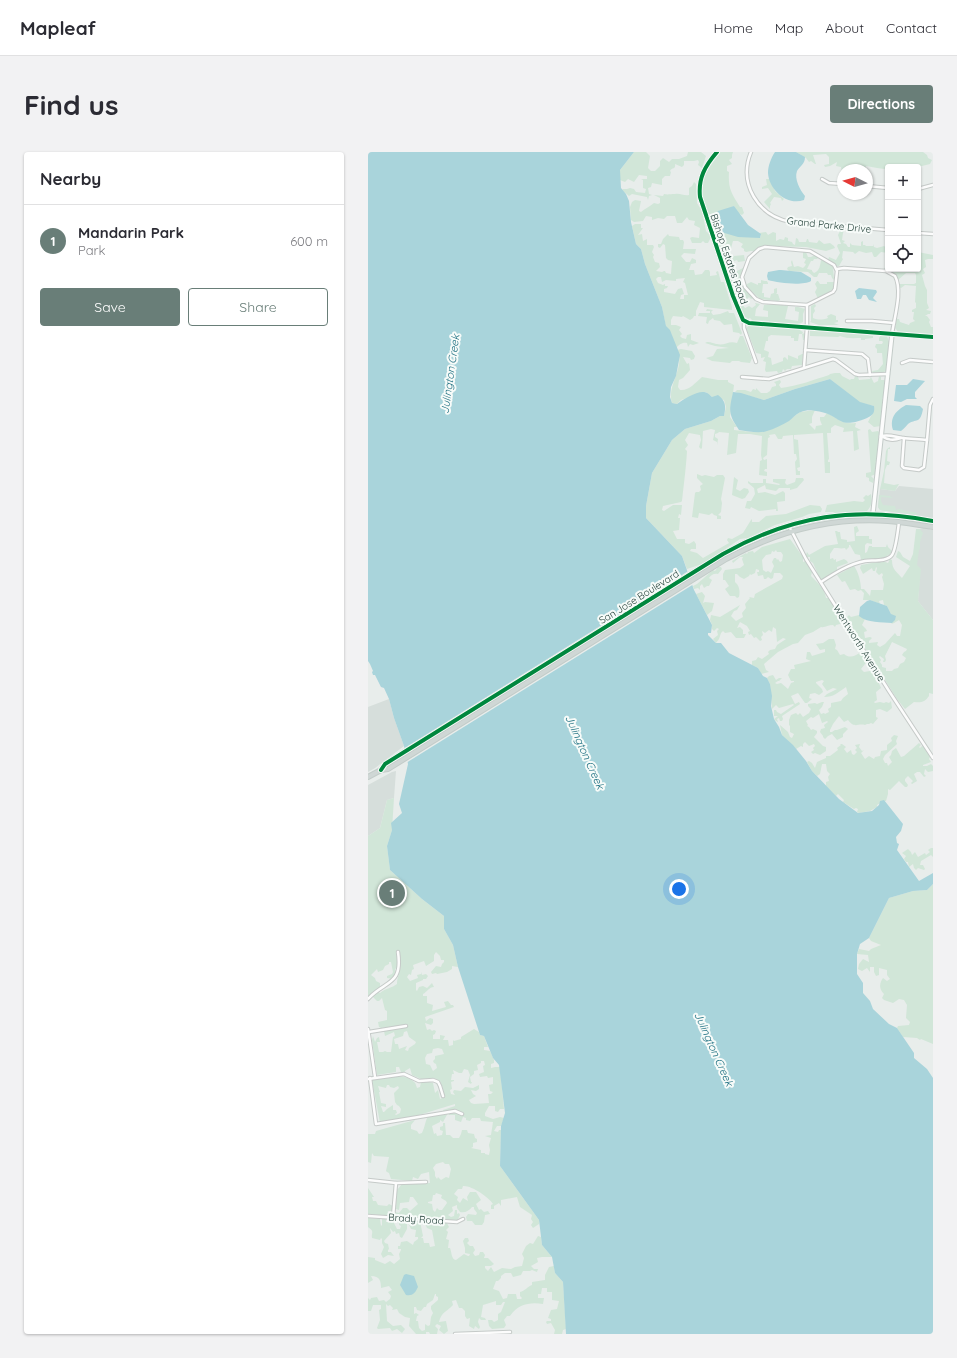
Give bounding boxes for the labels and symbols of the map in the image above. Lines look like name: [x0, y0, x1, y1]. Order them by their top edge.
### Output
north arrow: [837, 164, 873, 200]
street label: Bishop Estates Road: [707, 212, 751, 306]
street label: Grand Parke Drive: [786, 214, 872, 236]
water label: Julington Creek: [438, 332, 463, 414]
street label: San Jose Boulevard: [597, 567, 681, 627]
street label: Wentworth Avenue: [830, 602, 888, 684]
water label: Julington Creek: [562, 713, 608, 792]
pin: 1: [379, 878, 405, 908]
your location: [669, 879, 689, 899]
water label: Julington Creek: [691, 1010, 737, 1089]
street label: Brady Road: [388, 1211, 444, 1227]

